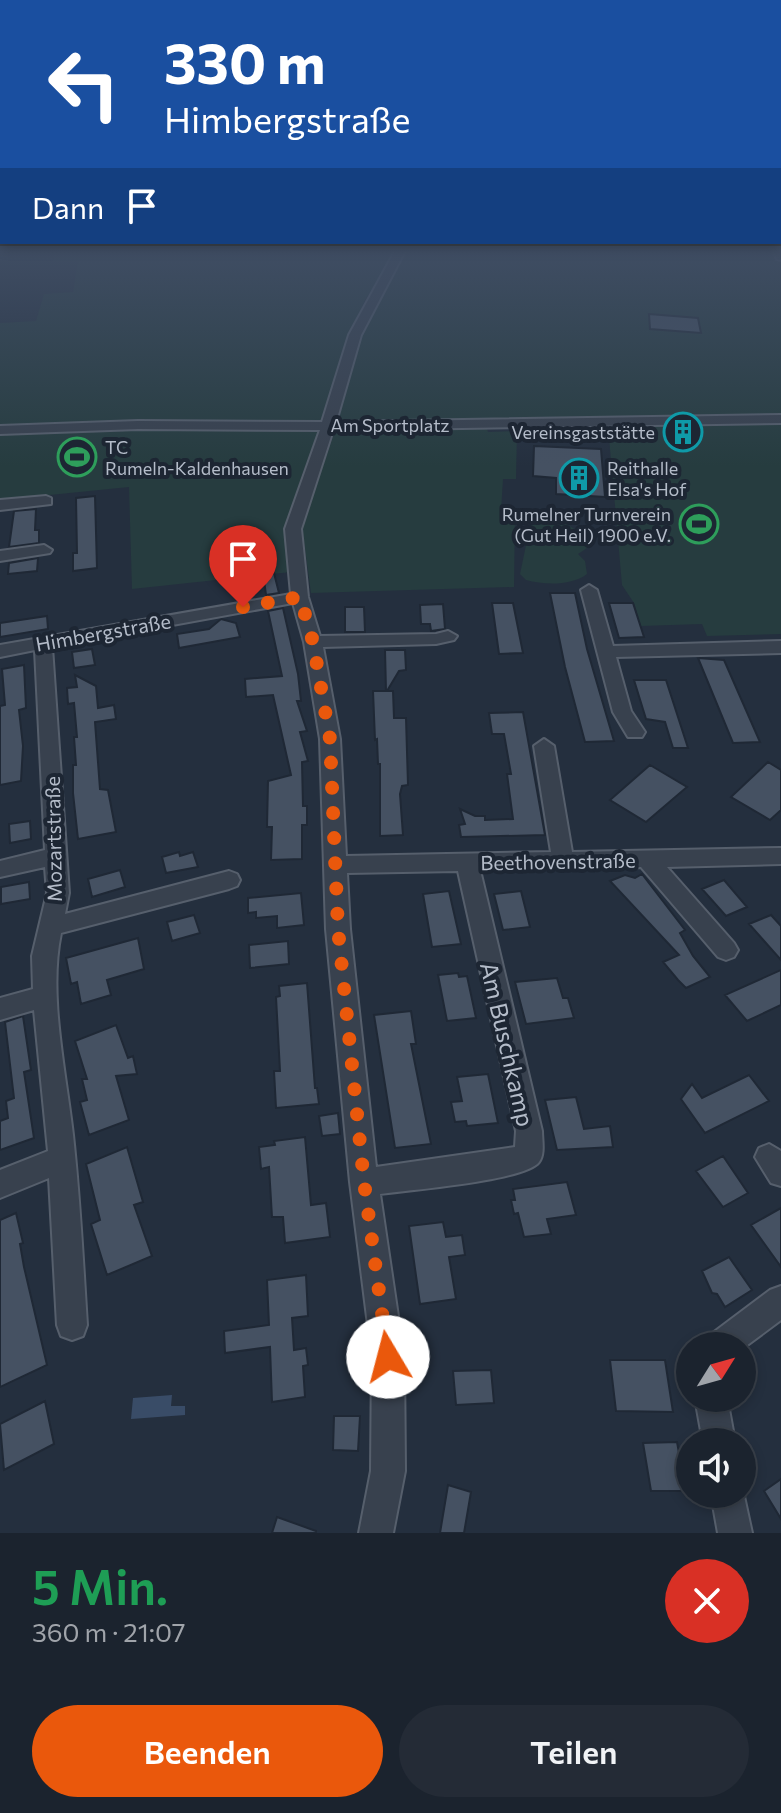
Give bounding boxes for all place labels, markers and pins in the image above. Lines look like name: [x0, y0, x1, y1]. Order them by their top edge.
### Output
building icon: Vereinsgaststätte: [662, 411, 704, 453]
place label: Vereinsgaststätte: [511, 421, 655, 443]
sports icon: TC Rumeln-Kaldenhausen: [56, 436, 98, 478]
place label: TC Rumeln-Kaldenhausen: [105, 436, 289, 479]
building icon: Reithalle Elsa's Hof: [558, 457, 600, 499]
place label: Reithalle Elsa's Hof: [607, 457, 687, 500]
place label: Rumelner Turnverein (Gut Heil) 1900 e.V.: [502, 503, 671, 546]
sports icon: Rumelner Turnverein (Gut Heil) 1900 e.V.: [678, 503, 720, 545]
pin: [209, 525, 277, 607]

